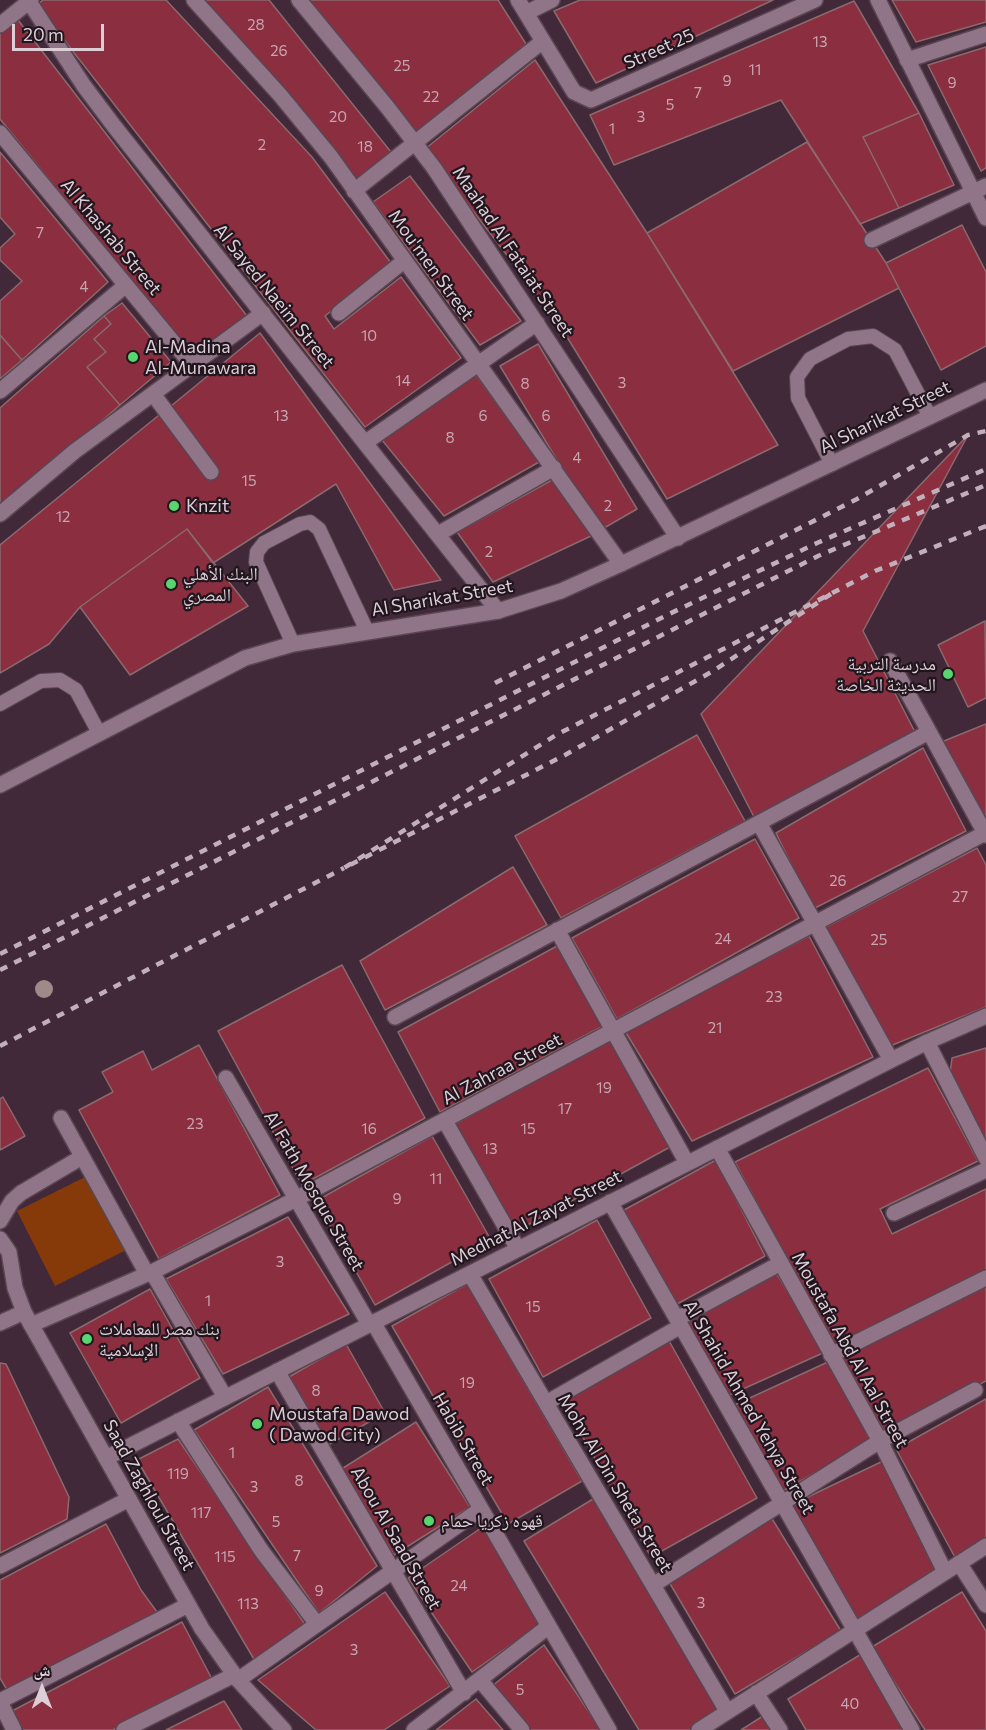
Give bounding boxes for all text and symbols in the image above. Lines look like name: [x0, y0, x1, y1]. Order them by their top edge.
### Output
scale bar: [15, 12, 106, 50]
house number: 28: [247, 16, 265, 34]
text: 20 m: [23, 23, 64, 45]
street label: Street 25: [621, 24, 697, 74]
house number: 13: [813, 33, 827, 51]
house number: 26: [270, 42, 288, 60]
house number: 25: [394, 57, 410, 75]
house number: 11: [749, 61, 761, 79]
house number: 9: [722, 72, 732, 90]
house number: 9: [947, 74, 957, 92]
house number: 7: [694, 84, 702, 102]
house number: 22: [423, 88, 439, 106]
house number: 5: [666, 96, 674, 114]
house number: 20: [329, 108, 347, 126]
house number: 3: [637, 108, 645, 126]
house number: 1: [609, 120, 615, 138]
house number: 2: [258, 136, 266, 154]
house number: 18: [357, 138, 373, 156]
street label: Maahad Al Fataiat Street: [448, 162, 578, 342]
street label: Al Khashab Street: [56, 174, 166, 300]
street label: Mou'men Street: [384, 205, 478, 325]
street label: Al Sayed Naeim Street: [209, 219, 339, 373]
house number: 7: [36, 224, 44, 242]
house number: 4: [80, 278, 88, 296]
house number: 10: [361, 327, 377, 345]
place label: Al-Madina Al-Munawara: [145, 336, 256, 378]
marker: Al-Madina Al-Munawara: [126, 350, 140, 364]
house number: 14: [395, 372, 411, 390]
house number: 3: [618, 374, 626, 392]
house number: 8: [520, 375, 530, 393]
street label: Al Sharikat Street: [816, 376, 954, 458]
house number: 13: [274, 407, 288, 425]
house number: 6: [478, 407, 488, 425]
house number: 6: [541, 407, 551, 425]
house number: 8: [445, 429, 455, 447]
house number: 4: [573, 449, 581, 467]
house number: 15: [241, 472, 257, 490]
place label: Knzit: [186, 495, 229, 517]
house number: 2: [604, 497, 612, 515]
marker: Knzit: [167, 499, 181, 513]
house number: 12: [56, 508, 70, 526]
house number: 2: [485, 543, 493, 561]
place label: البنك الأهلي المصري: [183, 563, 258, 606]
street label: Al Sharikat Street: [370, 575, 514, 621]
marker: البنك الأهلي المصري: [164, 577, 178, 591]
place label: مدرسة التربية الحديثة الخاصة: [836, 653, 936, 696]
marker: مدرسة التربية الحديثة الخاصة: [941, 667, 955, 681]
house number: 26: [829, 872, 847, 890]
house number: 27: [952, 888, 968, 906]
house number: 24: [714, 930, 732, 948]
house number: 25: [871, 931, 887, 949]
house number: 23: [766, 988, 782, 1006]
house number: 21: [708, 1019, 722, 1037]
street label: Al Zahraa Street: [438, 1028, 566, 1110]
house number: 19: [596, 1079, 612, 1097]
house number: 17: [558, 1100, 572, 1118]
street label: Al Fath Mosque Street: [259, 1107, 369, 1275]
house number: 23: [187, 1115, 203, 1133]
house number: 16: [361, 1120, 377, 1138]
house number: 15: [520, 1120, 536, 1138]
house number: 13: [483, 1140, 497, 1158]
street label: Medhat Al Zayat Street: [447, 1165, 625, 1271]
house number: 11: [430, 1170, 442, 1188]
house number: 9: [392, 1190, 402, 1208]
street label: Moustafa Abd Al Aal Street: [787, 1248, 913, 1452]
house number: 3: [276, 1253, 284, 1271]
house number: 1: [205, 1292, 211, 1310]
street label: Al Shahid Ahmed Yehya Street: [679, 1296, 819, 1518]
house number: 15: [525, 1298, 541, 1316]
place label: بنك مصر للمعاملات الإسلامية: [99, 1318, 220, 1360]
marker: بنك مصر للمعاملات الإسلامية: [80, 1332, 94, 1346]
house number: 19: [459, 1374, 475, 1392]
house number: 8: [311, 1382, 321, 1400]
street label: Habib Street: [428, 1389, 498, 1489]
street label: Mohy Al Din Sheta Street: [553, 1390, 677, 1576]
place label: Moustafa Dawod ( Dawod City): [269, 1403, 409, 1446]
street label: Saad Zaghloul Street: [99, 1416, 199, 1574]
marker: Moustafa Dawod ( Dawod City): [250, 1417, 264, 1431]
house number: 1: [229, 1444, 235, 1462]
street label: Abou Al Saad Street: [346, 1463, 446, 1613]
house number: 119: [167, 1465, 189, 1483]
house number: 8: [294, 1472, 304, 1490]
house number: 3: [250, 1478, 258, 1496]
house number: 117: [191, 1504, 211, 1522]
place label: قهوه زكريا حمام: [441, 1510, 543, 1532]
house number: 5: [272, 1513, 280, 1531]
marker: قهوه زكريا حمام: [422, 1514, 436, 1528]
house number: 7: [293, 1547, 301, 1565]
house number: 115: [214, 1548, 236, 1566]
house number: 24: [450, 1577, 468, 1595]
house number: 9: [314, 1582, 324, 1600]
house number: 3: [697, 1594, 705, 1612]
house number: 113: [237, 1595, 259, 1613]
house number: 3: [350, 1641, 358, 1659]
north arrow: [12, 1658, 72, 1718]
text: ش: [34, 1660, 50, 1679]
house number: 5: [516, 1681, 524, 1699]
house number: 40: [841, 1695, 859, 1713]

